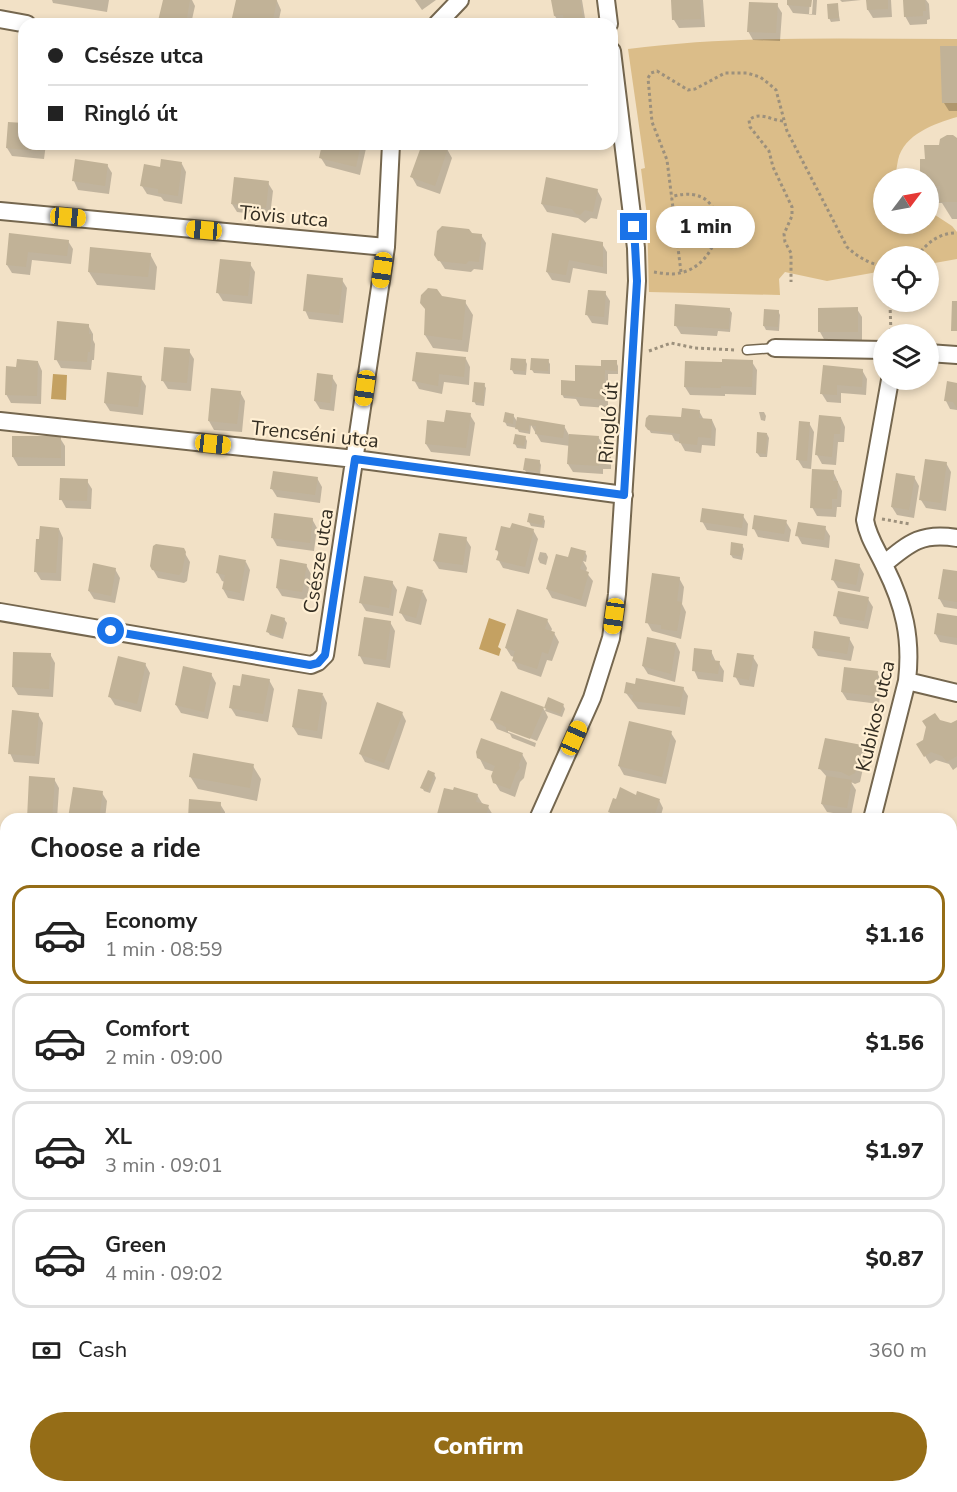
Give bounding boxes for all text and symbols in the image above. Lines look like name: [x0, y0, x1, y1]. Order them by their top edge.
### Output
text: Csésze utca: [84, 41, 204, 71]
text: Ringló út: [84, 99, 178, 129]
north arrow: [873, 168, 939, 234]
map controls: [873, 168, 939, 390]
street label: Tövis utca: [238, 199, 330, 234]
car: [49, 206, 87, 228]
callout: 1 min: [655, 206, 754, 248]
route end: [620, 213, 647, 240]
text: 1 min: [679, 213, 732, 240]
car: [185, 219, 223, 241]
button: locate: [873, 246, 939, 312]
car: [371, 251, 393, 289]
button: layers: [873, 324, 939, 390]
car: [354, 369, 376, 407]
street label: Ringló út: [592, 380, 625, 465]
street label: Trencséni utca: [250, 414, 380, 455]
car: [194, 433, 232, 455]
street label: Csésze utca: [297, 507, 340, 615]
car: [603, 597, 625, 635]
route start: [97, 617, 124, 644]
street label: Kubikos utca: [850, 658, 901, 774]
car: [558, 718, 590, 758]
text: Choose a ride: [30, 830, 201, 867]
text: Economy: [105, 906, 197, 936]
icon: car: [33, 908, 87, 962]
text: $1.16: [865, 920, 924, 950]
text: 1 min · 08:59: [105, 936, 223, 963]
text: Comfort: [105, 1014, 189, 1044]
icon: car: [33, 1016, 87, 1070]
text: $1.56: [865, 1028, 924, 1058]
text: 2 min · 09:00: [105, 1044, 223, 1071]
text: XL: [105, 1122, 132, 1152]
icon: car: [33, 1124, 87, 1178]
text: $1.97: [865, 1136, 924, 1166]
text: 3 min · 09:01: [105, 1152, 223, 1179]
text: Green: [105, 1230, 166, 1260]
icon: car: [33, 1232, 87, 1286]
text: $0.87: [865, 1244, 924, 1274]
text: 4 min · 09:02: [105, 1260, 223, 1287]
icon: cash: [30, 1334, 63, 1367]
text: Cash: [78, 1335, 127, 1365]
text: 360 m: [869, 1337, 927, 1364]
button: Confirm: [30, 1412, 927, 1481]

